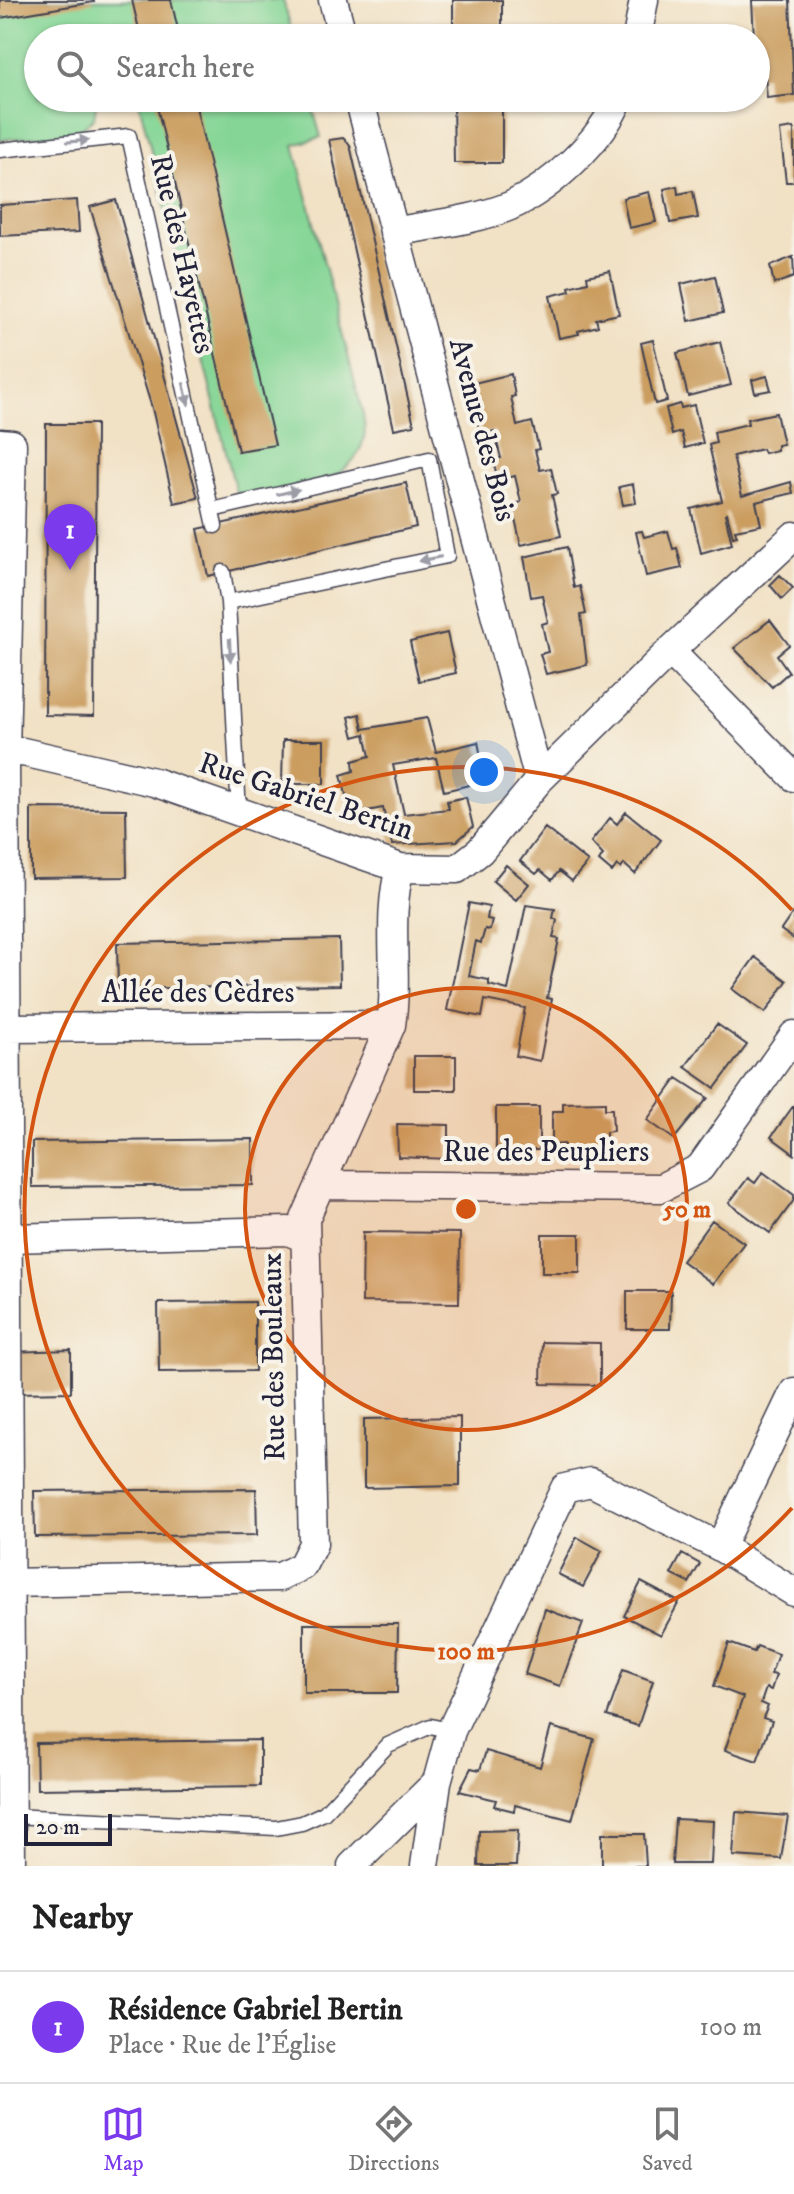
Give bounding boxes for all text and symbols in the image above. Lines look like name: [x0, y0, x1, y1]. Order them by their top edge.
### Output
search box: [24, 24, 770, 112]
icon: search: [52, 46, 96, 90]
text: Search here: [116, 50, 255, 87]
one-way arrow: [65, 135, 90, 148]
street label: Rue des Hayettes: [141, 151, 223, 357]
street label: Avenue des Bois: [440, 334, 524, 526]
one-way arrow: [180, 381, 193, 406]
one-way arrow: [275, 485, 300, 498]
pin: 1: [44, 504, 96, 570]
one-way arrow: [417, 553, 442, 566]
one-way arrow: [224, 638, 237, 663]
street label: Rue Gabriel Bertin: [194, 745, 418, 849]
your location: [464, 752, 504, 792]
street label: Allée des Cèdres: [101, 975, 295, 1012]
street label: Rue des Peupliers: [443, 1134, 649, 1171]
centre of rings: [452, 1195, 480, 1223]
text: 50 m: [662, 1195, 711, 1225]
street label: Rue des Bouleaux: [254, 1252, 294, 1462]
text: 100 m: [437, 1637, 495, 1667]
scale bar: [24, 1810, 112, 1846]
text: 20 m: [36, 1814, 80, 1841]
text: Nearby: [32, 1897, 133, 1939]
text: Résidence Gabriel Bertin: [108, 1992, 403, 2029]
text: 1: [53, 2011, 63, 2044]
text: 100 m: [699, 2011, 762, 2044]
text: Place · Rue de l'Église: [108, 2029, 336, 2062]
tab: Map: [101, 2102, 145, 2177]
tab: Directions: [348, 2102, 439, 2177]
tab: Saved: [642, 2102, 693, 2177]

